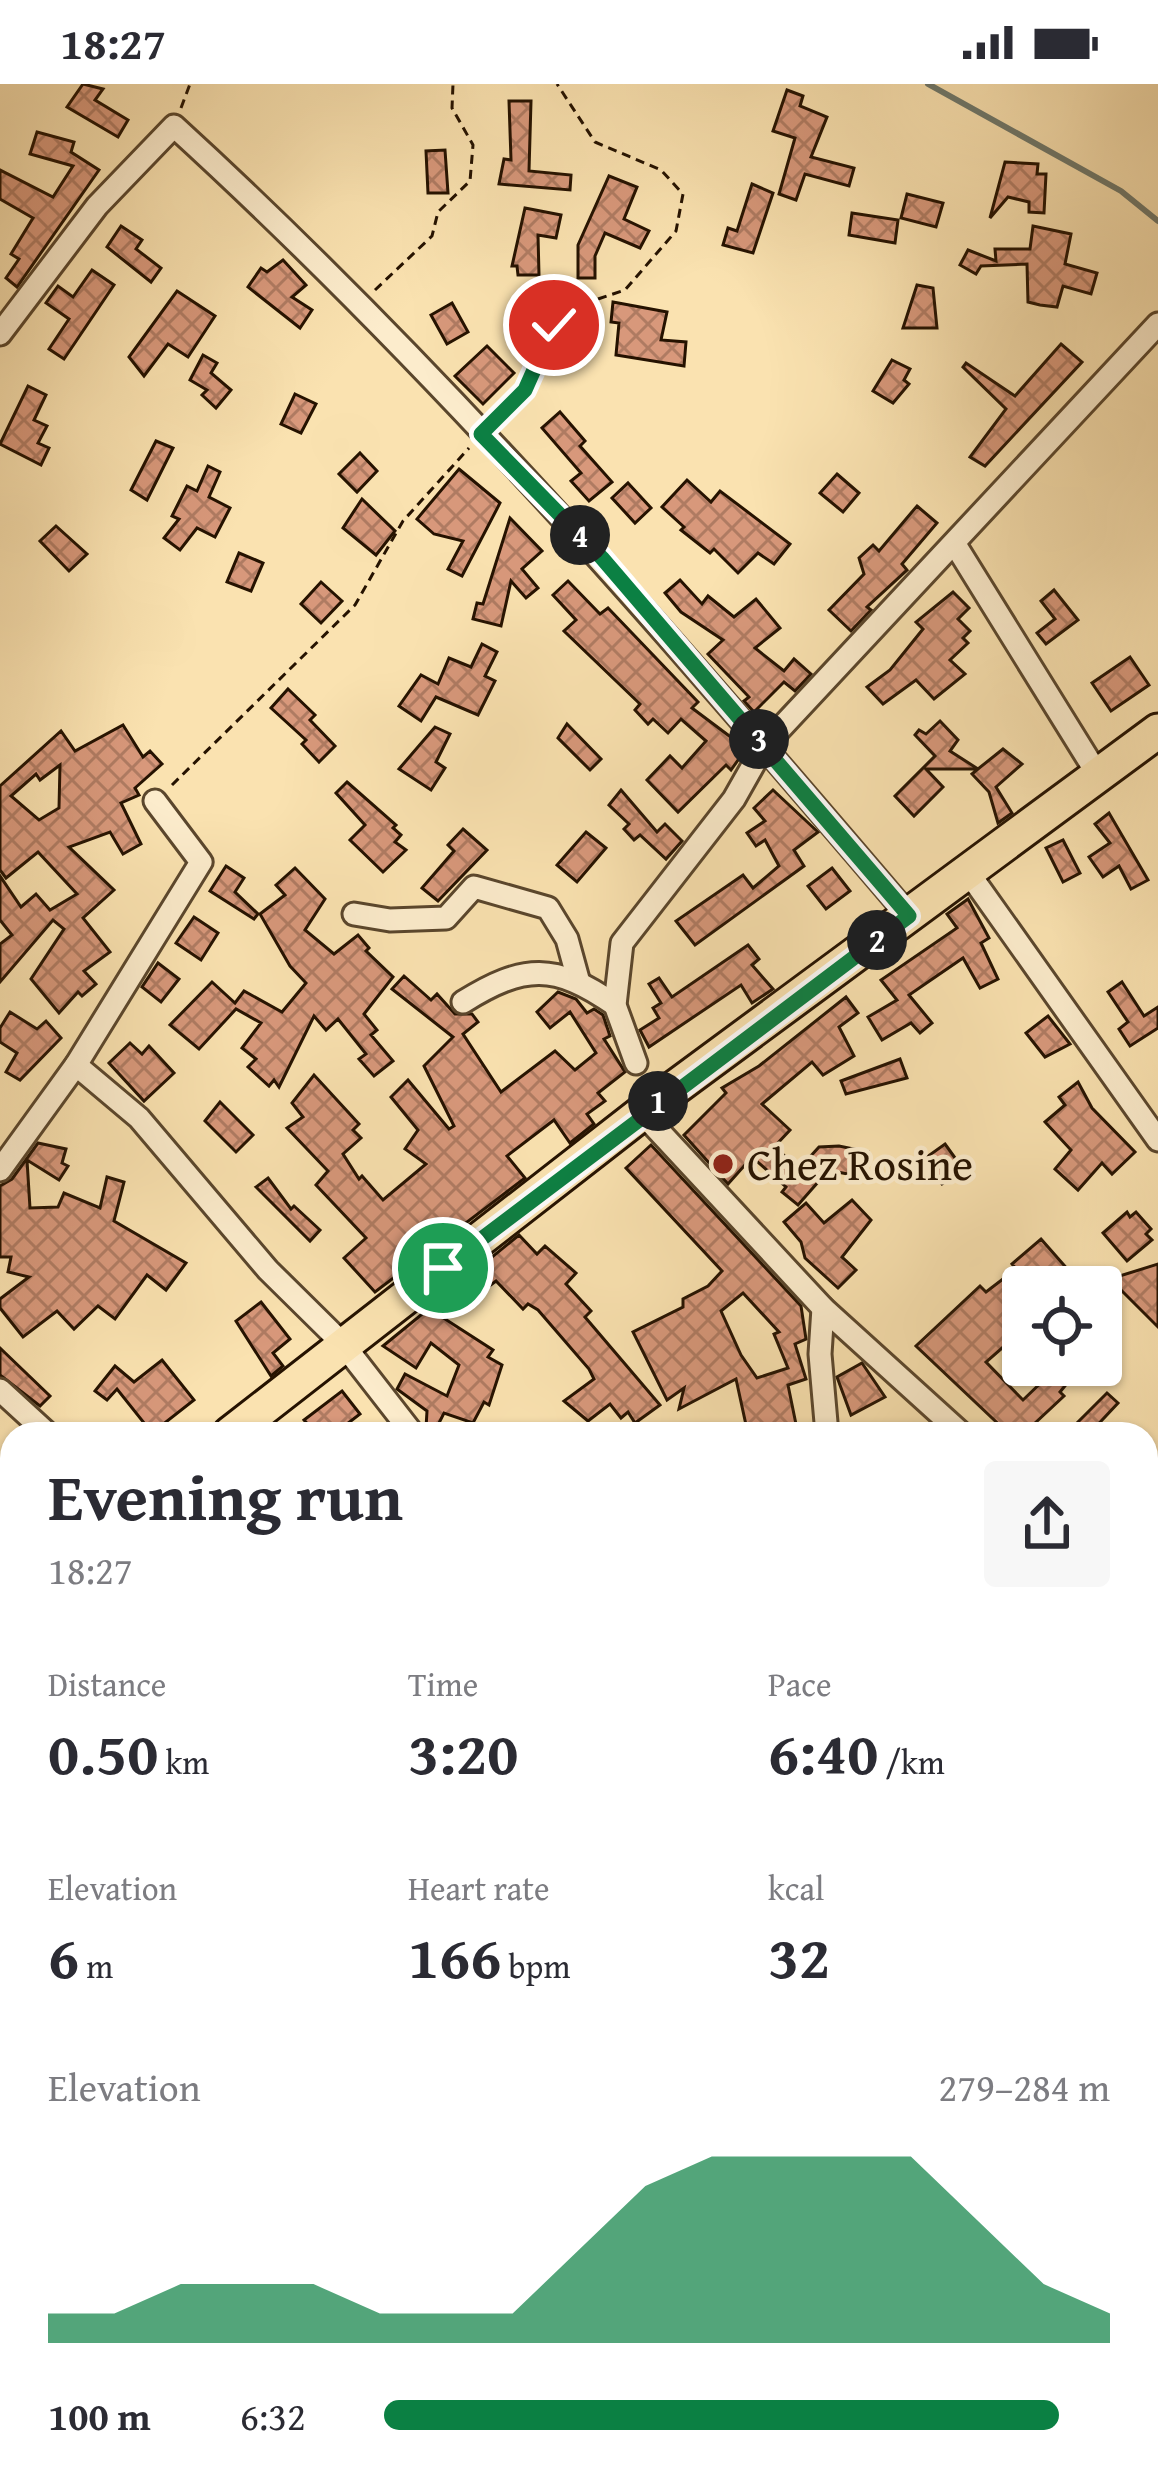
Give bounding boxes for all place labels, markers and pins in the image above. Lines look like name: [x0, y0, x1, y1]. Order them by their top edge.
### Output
pin: [503, 274, 605, 376]
pin: 4: [550, 505, 610, 565]
pin: 3: [729, 709, 789, 769]
pin: 2: [847, 910, 907, 970]
pin: 1: [628, 1071, 688, 1131]
place label: Chez Rosine: [747, 1131, 973, 1196]
marker: Chez Rosine: [710, 1151, 736, 1177]
pin: [392, 1217, 494, 1319]

